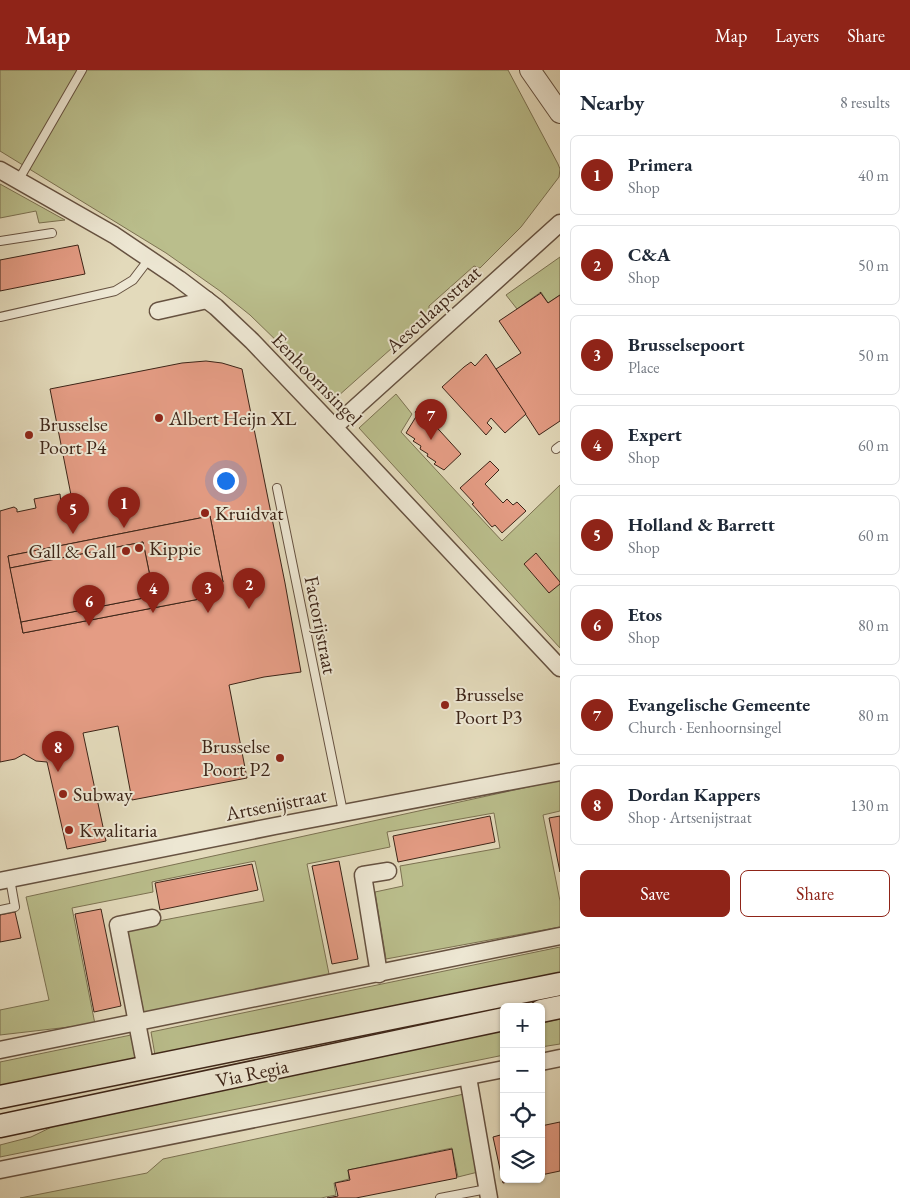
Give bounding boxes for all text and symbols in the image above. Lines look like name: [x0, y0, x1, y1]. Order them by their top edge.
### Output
text: Map: [25, 20, 70, 51]
text: Map: [715, 24, 747, 47]
text: Layers: [775, 24, 819, 47]
text: Share: [847, 24, 885, 47]
text: Nearby: [580, 89, 644, 116]
text: 8 results: [840, 92, 890, 113]
text: Primera: [628, 152, 692, 177]
text: 1: [593, 165, 601, 186]
text: 40 m: [858, 165, 889, 186]
text: Shop: [628, 177, 660, 198]
text: C&A: [628, 242, 670, 267]
text: 2: [593, 255, 601, 276]
text: 50 m: [858, 255, 889, 276]
street label: Aesculaapstraat: [379, 259, 487, 359]
text: Shop: [628, 267, 660, 288]
street label: Eenhoornsingel: [266, 327, 368, 431]
text: Brusselsepoort: [628, 332, 745, 357]
text: 3: [593, 345, 601, 366]
text: 50 m: [858, 345, 889, 366]
text: Place: [628, 357, 660, 378]
pin: 7: [415, 399, 447, 440]
place label: Albert Heijn XL: [168, 405, 297, 431]
place label: Brusselse Poort P4: [39, 411, 108, 460]
marker: Albert Heijn XL: [153, 412, 165, 424]
text: Expert: [628, 422, 682, 447]
marker: Brusselse Poort P4: [23, 429, 35, 441]
text: 4: [593, 435, 601, 456]
text: 60 m: [858, 435, 889, 456]
text: Shop: [628, 447, 660, 468]
your location: [213, 468, 239, 494]
pin: 1: [108, 487, 140, 528]
pin: 5: [57, 493, 89, 534]
place label: Kruidvat: [215, 500, 284, 526]
marker: Kruidvat: [199, 507, 211, 519]
text: Holland & Barrett: [628, 512, 775, 537]
text: 5: [593, 525, 601, 546]
text: 60 m: [858, 525, 889, 546]
place label: Kippie: [149, 535, 201, 561]
text: Shop: [628, 537, 660, 558]
place label: Gall & Gall: [29, 538, 116, 564]
marker: Kippie: [133, 542, 145, 554]
marker: Gall & Gall: [120, 545, 132, 557]
pin: 2: [233, 568, 265, 609]
pin: 4: [137, 572, 169, 613]
pin: 3: [192, 572, 224, 613]
street label: Factorijstraat: [299, 574, 343, 677]
pin: 6: [73, 585, 105, 626]
text: Etos: [628, 602, 662, 627]
text: 6: [593, 615, 601, 636]
text: 80 m: [858, 615, 889, 636]
text: Shop: [628, 627, 660, 648]
place label: Brusselse Poort P3: [455, 681, 524, 730]
text: Evangelische Gemeente: [628, 692, 810, 717]
marker: Brusselse Poort P3: [439, 699, 451, 711]
text: 7: [593, 705, 601, 726]
text: 80 m: [858, 705, 889, 726]
text: Church · Eenhoornsingel: [628, 717, 782, 738]
pin: 8: [42, 731, 74, 772]
place label: Brusselse Poort P2: [201, 733, 270, 782]
marker: Brusselse Poort P2: [274, 752, 286, 764]
place label: Subway: [73, 781, 133, 807]
street label: Artsenijstraat: [222, 781, 330, 827]
text: Dordan Kappers: [628, 782, 760, 807]
marker: Subway: [57, 788, 69, 800]
text: 8: [593, 795, 601, 816]
text: 130 m: [850, 795, 889, 816]
text: Shop · Artsenijstraat: [628, 807, 752, 828]
place label: Kwalitaria: [79, 817, 158, 843]
marker: Kwalitaria: [63, 824, 75, 836]
button: Save: [580, 870, 730, 917]
button: Share: [740, 870, 890, 917]
map controls: [500, 1003, 545, 1183]
button: +: [500, 1003, 545, 1048]
button: −: [500, 1048, 545, 1093]
street label: Via Regia: [213, 1053, 291, 1093]
button: locate: [500, 1093, 545, 1138]
button: layers: [500, 1138, 545, 1183]

